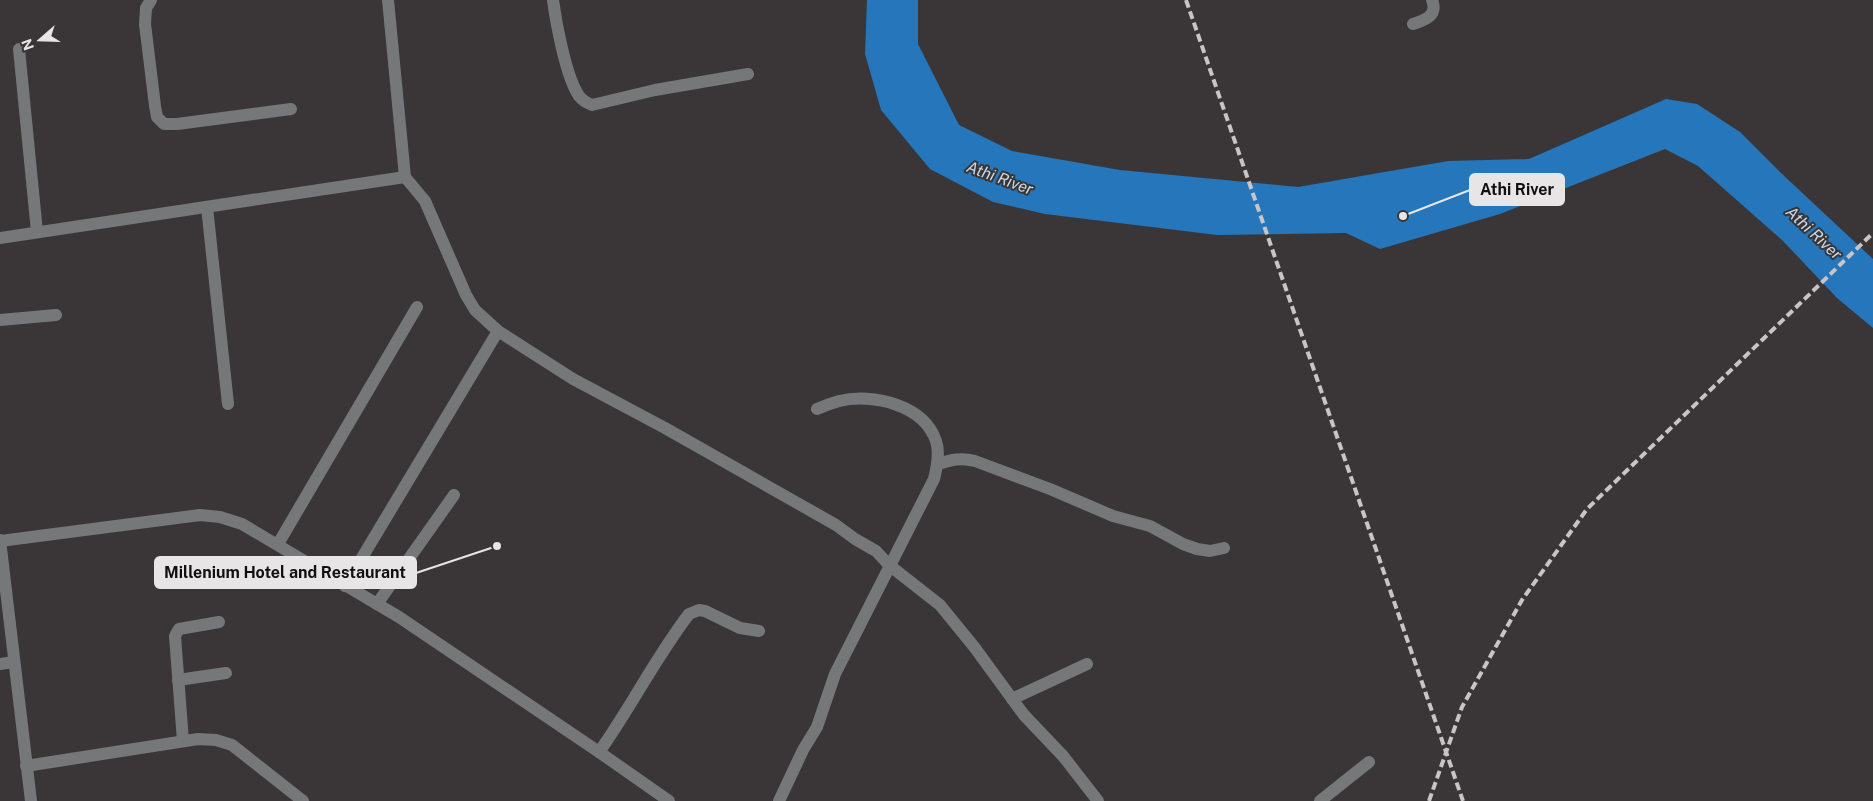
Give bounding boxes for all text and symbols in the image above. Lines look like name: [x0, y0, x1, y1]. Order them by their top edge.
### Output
north arrow: [15, 15, 65, 65]
text: N: [18, 37, 37, 52]
water label: Athi River: [964, 157, 1037, 199]
callout: Athi River: [1470, 174, 1564, 205]
text: Athi River: [1480, 180, 1554, 199]
water label: Athi River: [1782, 202, 1847, 264]
callout: Millenium Hotel and Restaurant: [155, 557, 416, 588]
text: Millenium Hotel and Restaurant: [164, 563, 406, 582]

